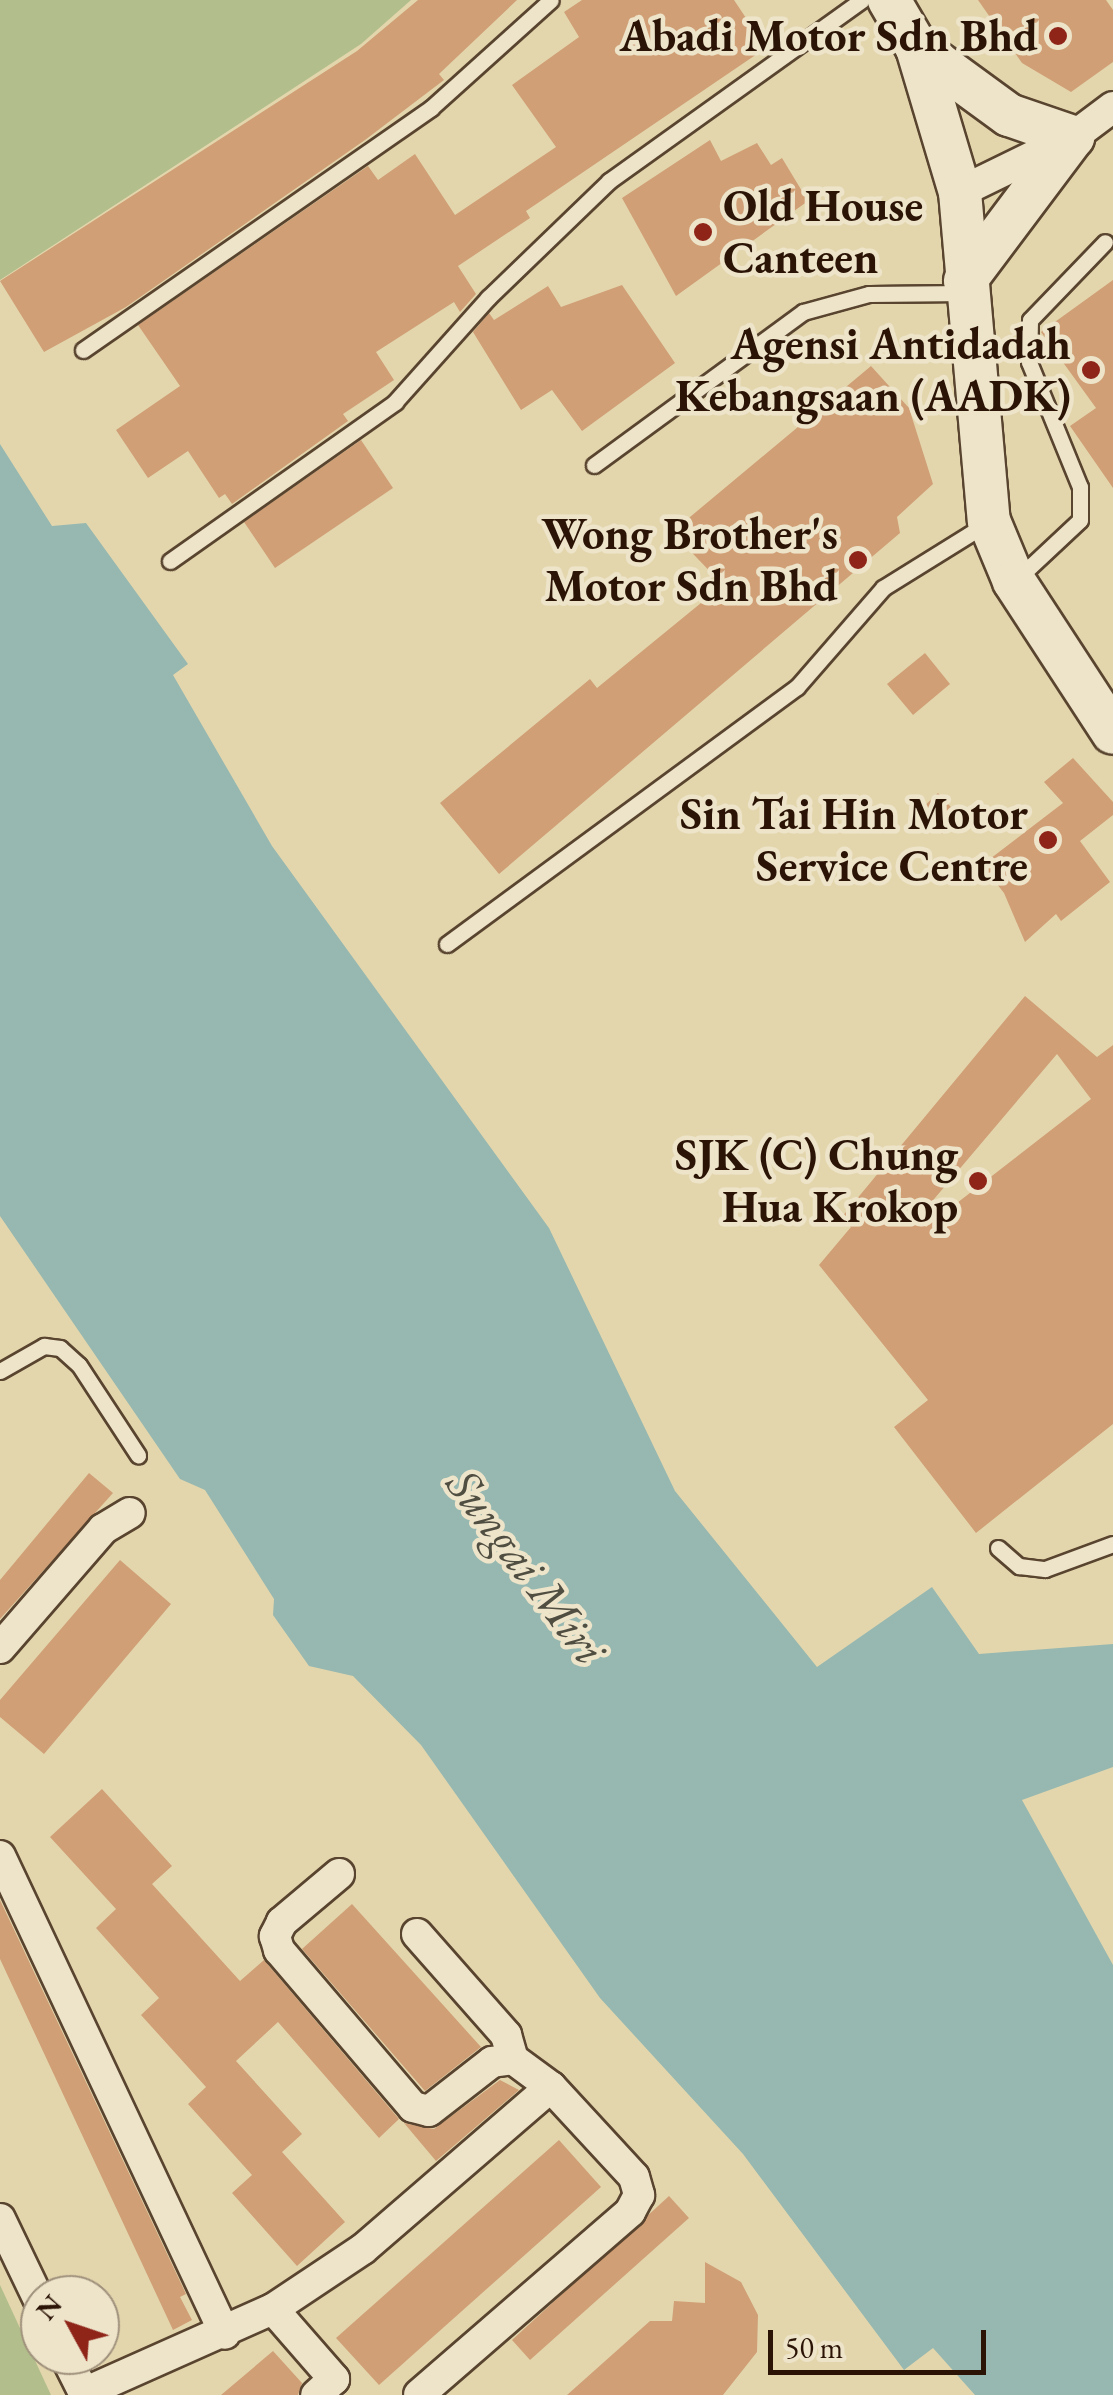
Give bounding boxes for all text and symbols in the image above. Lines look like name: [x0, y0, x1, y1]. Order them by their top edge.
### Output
place label: Abadi Motor Sdn Bhd: [619, 9, 1038, 63]
marker: Abadi Motor Sdn Bhd: [1047, 25, 1069, 47]
place label: Old House Canteen: [723, 179, 923, 285]
marker: Old House Canteen: [692, 221, 714, 243]
place label: Agensi Antidadah Kebangsaan (AADK): [675, 317, 1071, 423]
marker: Agensi Antidadah Kebangsaan (AADK): [1080, 359, 1102, 381]
place label: Wong Brother's Motor Sdn Bhd: [541, 507, 838, 613]
marker: Wong Brother's Motor Sdn Bhd: [847, 549, 869, 571]
place label: Sin Tai Hin Motor Service Centre: [680, 787, 1028, 893]
marker: Sin Tai Hin Motor Service Centre: [1037, 829, 1059, 851]
place label: SJK (C) Chung Hua Krokop: [675, 1128, 958, 1234]
marker: SJK (C) Chung Hua Krokop: [967, 1170, 989, 1192]
water label: Sungai Miri: [435, 1457, 619, 1675]
north arrow: [20, 2275, 120, 2375]
text: N: [27, 2287, 70, 2327]
scale bar: [773, 2310, 990, 2372]
text: 50 m: [785, 2328, 843, 2367]

